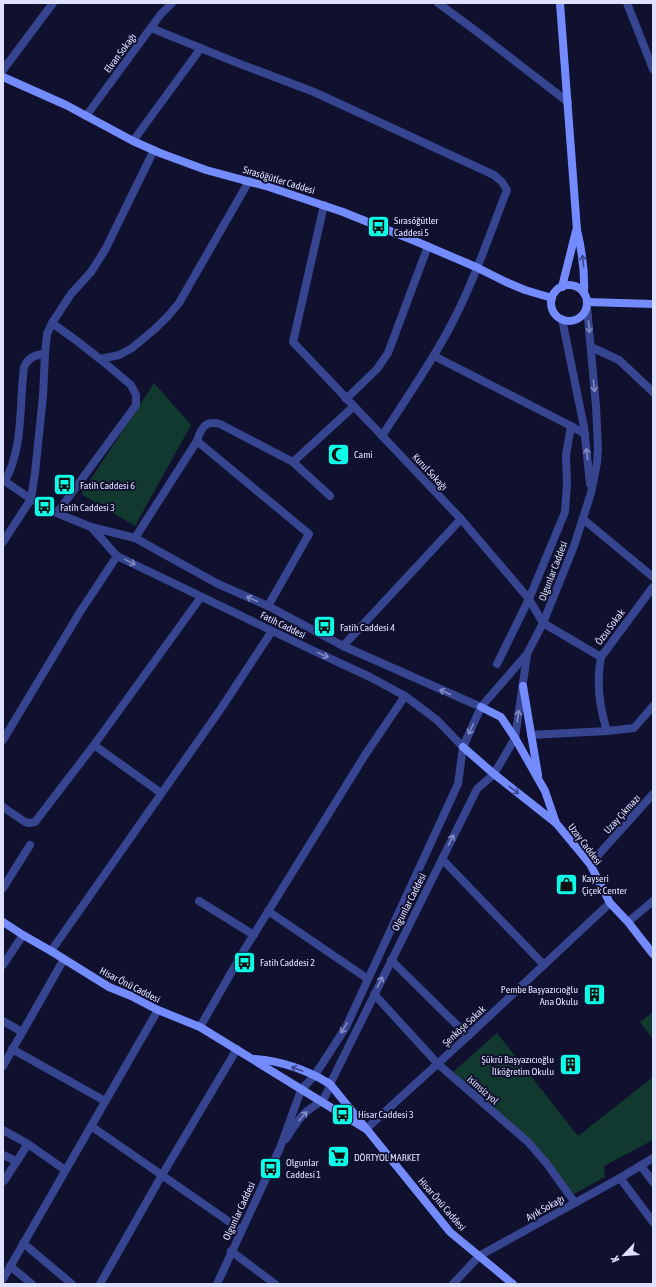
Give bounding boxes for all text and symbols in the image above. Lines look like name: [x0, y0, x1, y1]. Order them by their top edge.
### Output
street label: Elvan Sokağı: [102, 31, 138, 75]
street label: Sırasöğütler Caddesi: [242, 164, 316, 196]
bus stop icon: Sırasöğütler Caddesi 5: [366, 213, 392, 239]
place label: Sırasöğütler Caddesi 5: [394, 215, 439, 238]
one-way arrow: [579, 255, 587, 268]
one-way arrow: [585, 320, 592, 333]
one-way arrow: [591, 379, 598, 392]
mosque icon: Cami: [325, 441, 351, 467]
one-way arrow: [583, 448, 591, 461]
place label: Cami: [354, 449, 373, 460]
street label: Kurul Sokağı: [410, 451, 450, 493]
bus stop icon: Fatih Caddesi 6: [51, 472, 77, 498]
place label: Fatih Caddesi 6: [80, 480, 135, 491]
bus stop icon: Fatih Caddesi 3: [32, 494, 58, 520]
place label: Fatih Caddesi 3: [60, 502, 115, 513]
street label: Olgunlar Caddesi: [537, 540, 569, 602]
one-way arrow: [124, 559, 136, 566]
one-way arrow: [247, 595, 259, 602]
street label: Özsu Sokak: [593, 607, 627, 647]
street label: Fatih Caddesi: [259, 609, 307, 641]
bus stop icon: Fatih Caddesi 4: [312, 614, 338, 640]
place label: Fatih Caddesi 4: [340, 622, 395, 633]
one-way arrow: [316, 652, 328, 660]
one-way arrow: [440, 687, 452, 695]
one-way arrow: [514, 710, 522, 723]
one-way arrow: [467, 723, 474, 735]
one-way arrow: [509, 786, 520, 794]
street label: Uzay Çıkmazı: [602, 792, 642, 836]
street label: Uzay Caddesi: [566, 821, 604, 867]
one-way arrow: [448, 835, 456, 847]
street label: Olgunlar Caddesi: [390, 871, 428, 933]
shop icon: Kayseri Çiçek Center: [553, 871, 579, 897]
place label: Kayseri Çiçek Center: [582, 873, 628, 896]
bus stop icon: Fatih Caddesi 2: [232, 949, 258, 975]
place label: Fatih Caddesi 2: [260, 957, 315, 968]
street label: Hisar Önü Caddesi: [98, 965, 162, 1005]
one-way arrow: [377, 976, 384, 988]
building icon: Pembe Başyazıcıoğlu Ana Okulu: [581, 982, 607, 1008]
place label: Pembe Başyazıcıoğlu Ana Okulu: [501, 984, 578, 1007]
street label: Şenköşe Sokak: [440, 1003, 488, 1049]
one-way arrow: [340, 1022, 348, 1034]
building icon: Şükrü Başyazıcıoğlu İlköğretim Okulu: [557, 1052, 583, 1078]
place label: Şükrü Başyazıcıoğlu İlköğretim Okulu: [481, 1054, 554, 1077]
one-way arrow: [291, 1064, 303, 1072]
street label: isimsiz yol: [465, 1074, 501, 1107]
bus stop icon: Hisar Caddesi 3: [329, 1101, 355, 1127]
place label: Hisar Caddesi 3: [358, 1109, 414, 1120]
one-way arrow: [298, 1112, 307, 1122]
supermarket icon: DÖRTYOL MARKET: [325, 1144, 351, 1170]
place label: DÖRTYOL MARKET: [354, 1152, 421, 1163]
bus stop icon: Olgunlar Caddesi 1: [257, 1155, 283, 1181]
place label: Olgunlar Caddesi 1: [286, 1157, 321, 1180]
street label: Hisar Önü Caddesi: [416, 1175, 468, 1233]
street label: Olgunlar Caddesi: [221, 1180, 257, 1242]
street label: Ayık Sokağı: [524, 1193, 566, 1223]
north arrow: [604, 1235, 644, 1275]
text: K: [608, 1254, 622, 1264]

